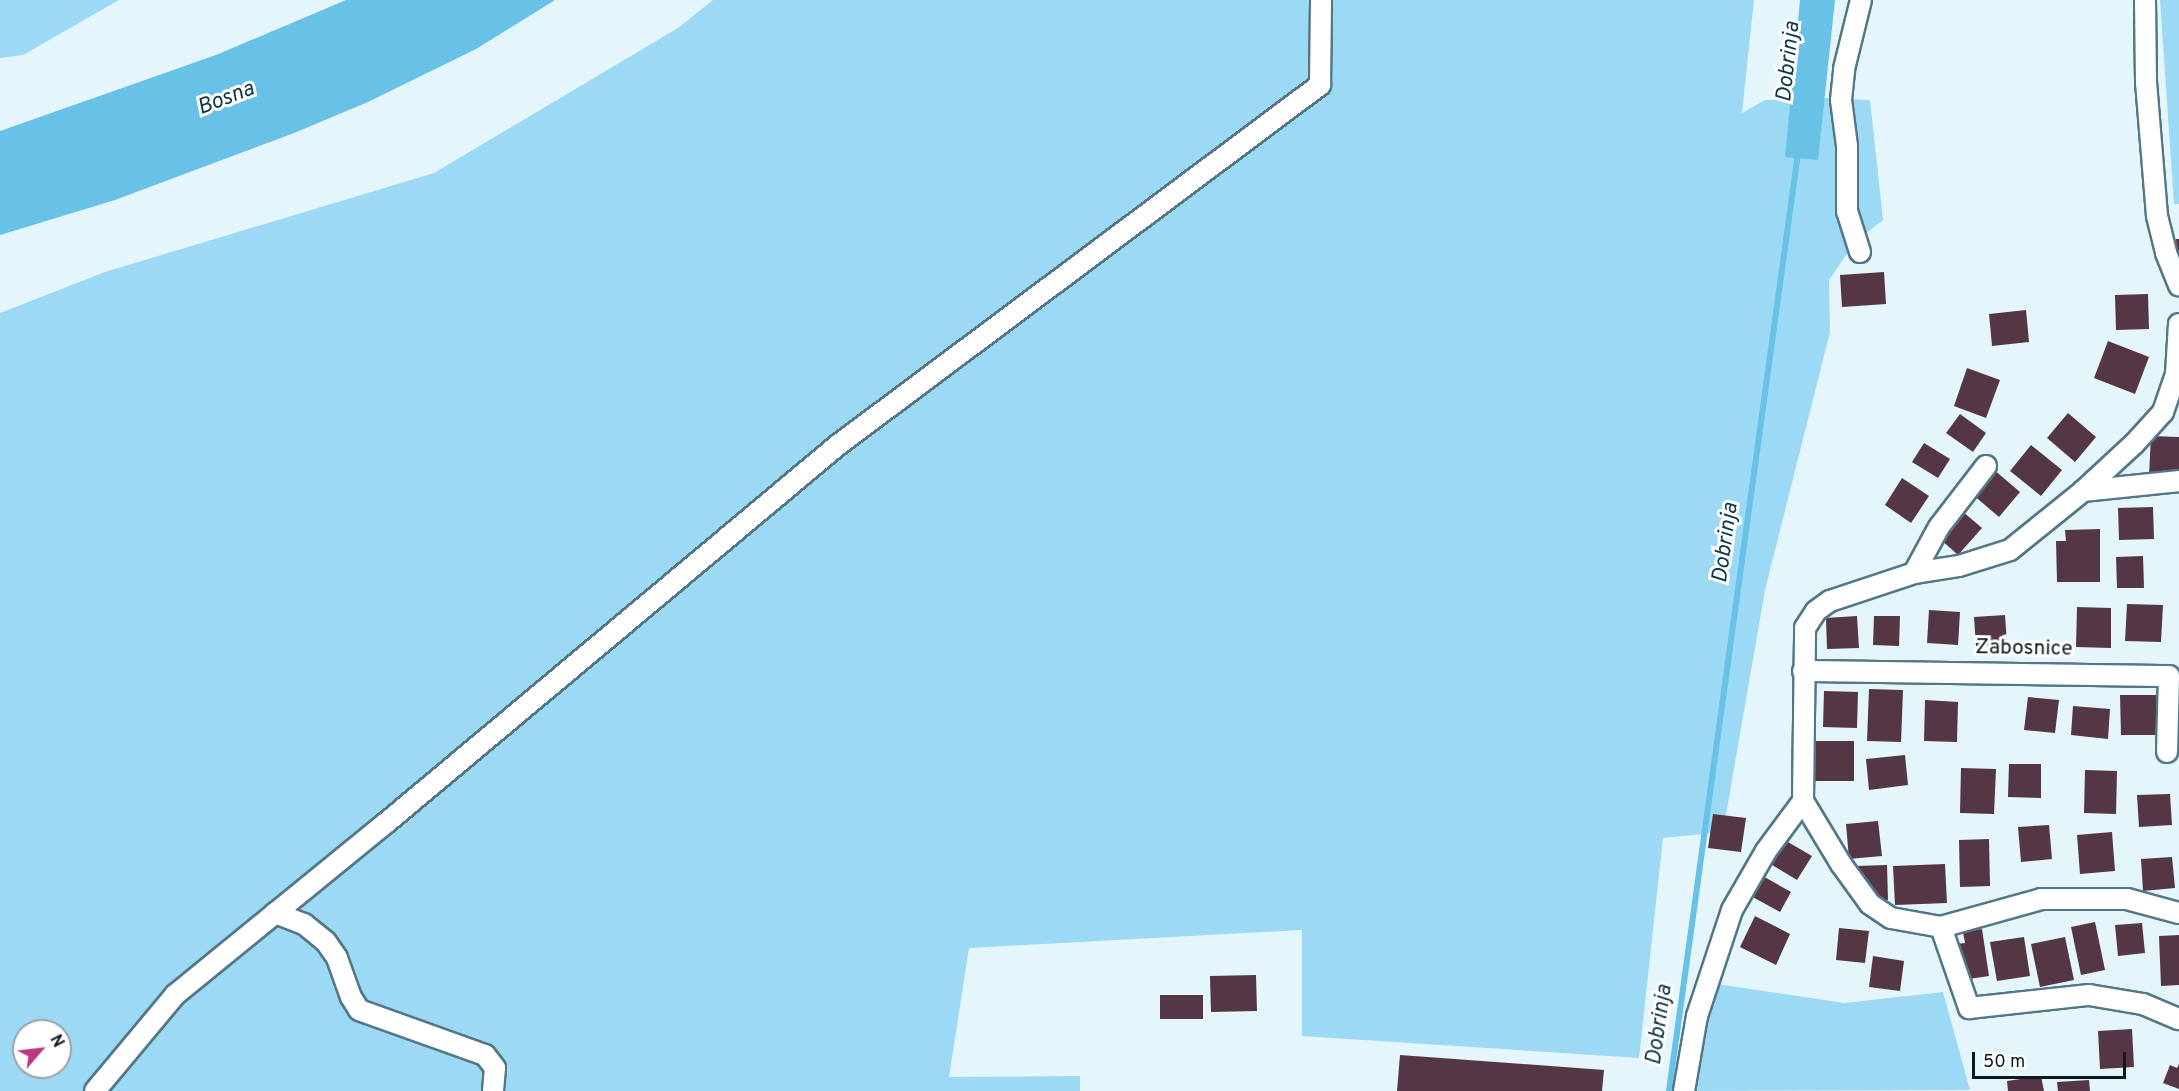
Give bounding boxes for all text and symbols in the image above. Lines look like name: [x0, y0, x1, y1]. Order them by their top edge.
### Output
water label: Dobrinja: [1772, 20, 1806, 104]
water label: Bosna: [194, 76, 258, 122]
water label: Dobrinja: [1707, 501, 1745, 585]
street label: Zabosnice: [1975, 636, 2073, 662]
water label: Dobrinja: [1641, 983, 1679, 1067]
north arrow: [12, 1019, 72, 1079]
text: N: [45, 1032, 68, 1051]
scale bar: [1975, 1040, 2130, 1078]
text: 50 m: [1983, 1051, 2025, 1074]

